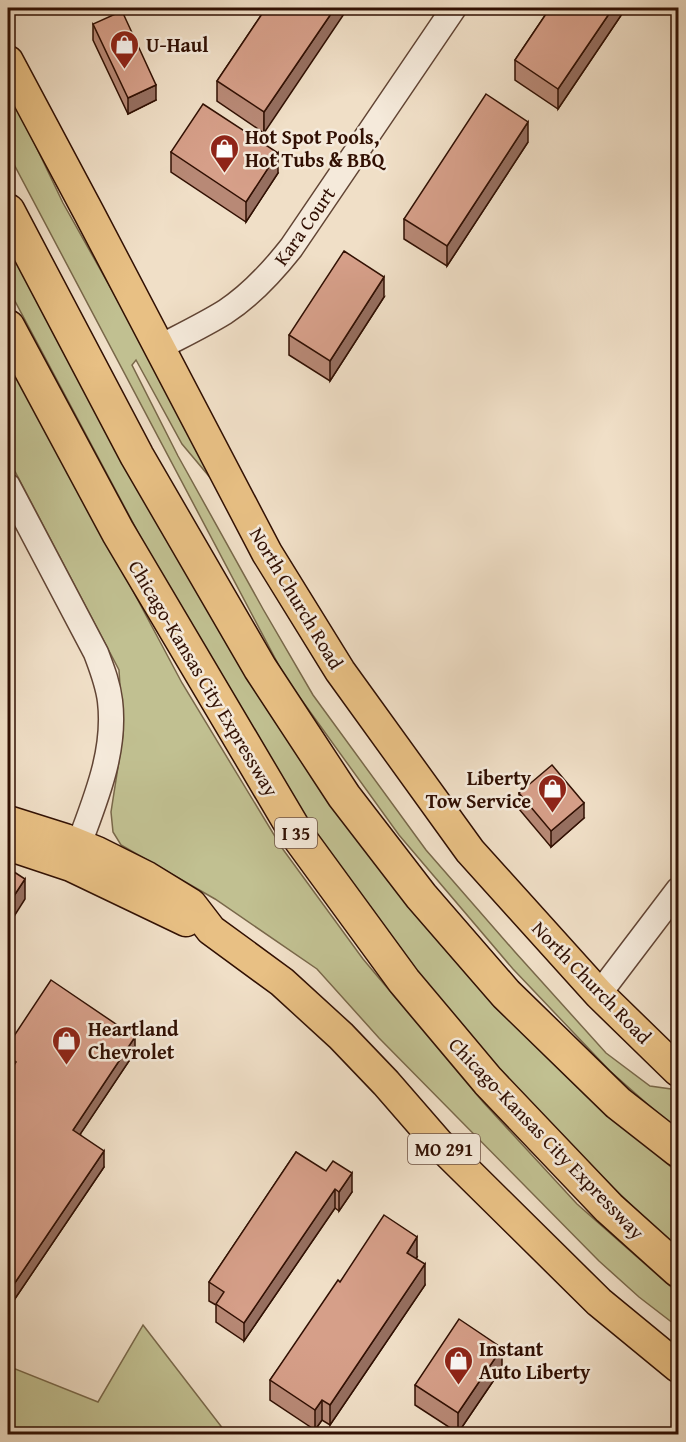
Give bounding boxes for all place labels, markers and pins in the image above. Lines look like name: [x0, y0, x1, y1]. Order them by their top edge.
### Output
shop icon: U-Haul: [109, 28, 141, 70]
place label: U-Haul: [146, 30, 208, 59]
place label: Hot Spot Pools, Hot Tubs & BBQ: [245, 122, 387, 174]
shop icon: Hot Spot Pools, Hot Tubs & BBQ: [208, 132, 240, 174]
place label: Liberty Tow Service: [426, 763, 532, 815]
shop icon: Liberty Tow Service: [536, 772, 568, 814]
place label: Heartland Chevrolet: [88, 1014, 179, 1066]
shop icon: Heartland Chevrolet: [51, 1024, 83, 1066]
place label: Instant Auto Liberty: [479, 1334, 591, 1386]
shop icon: Instant Auto Liberty: [442, 1344, 474, 1386]

